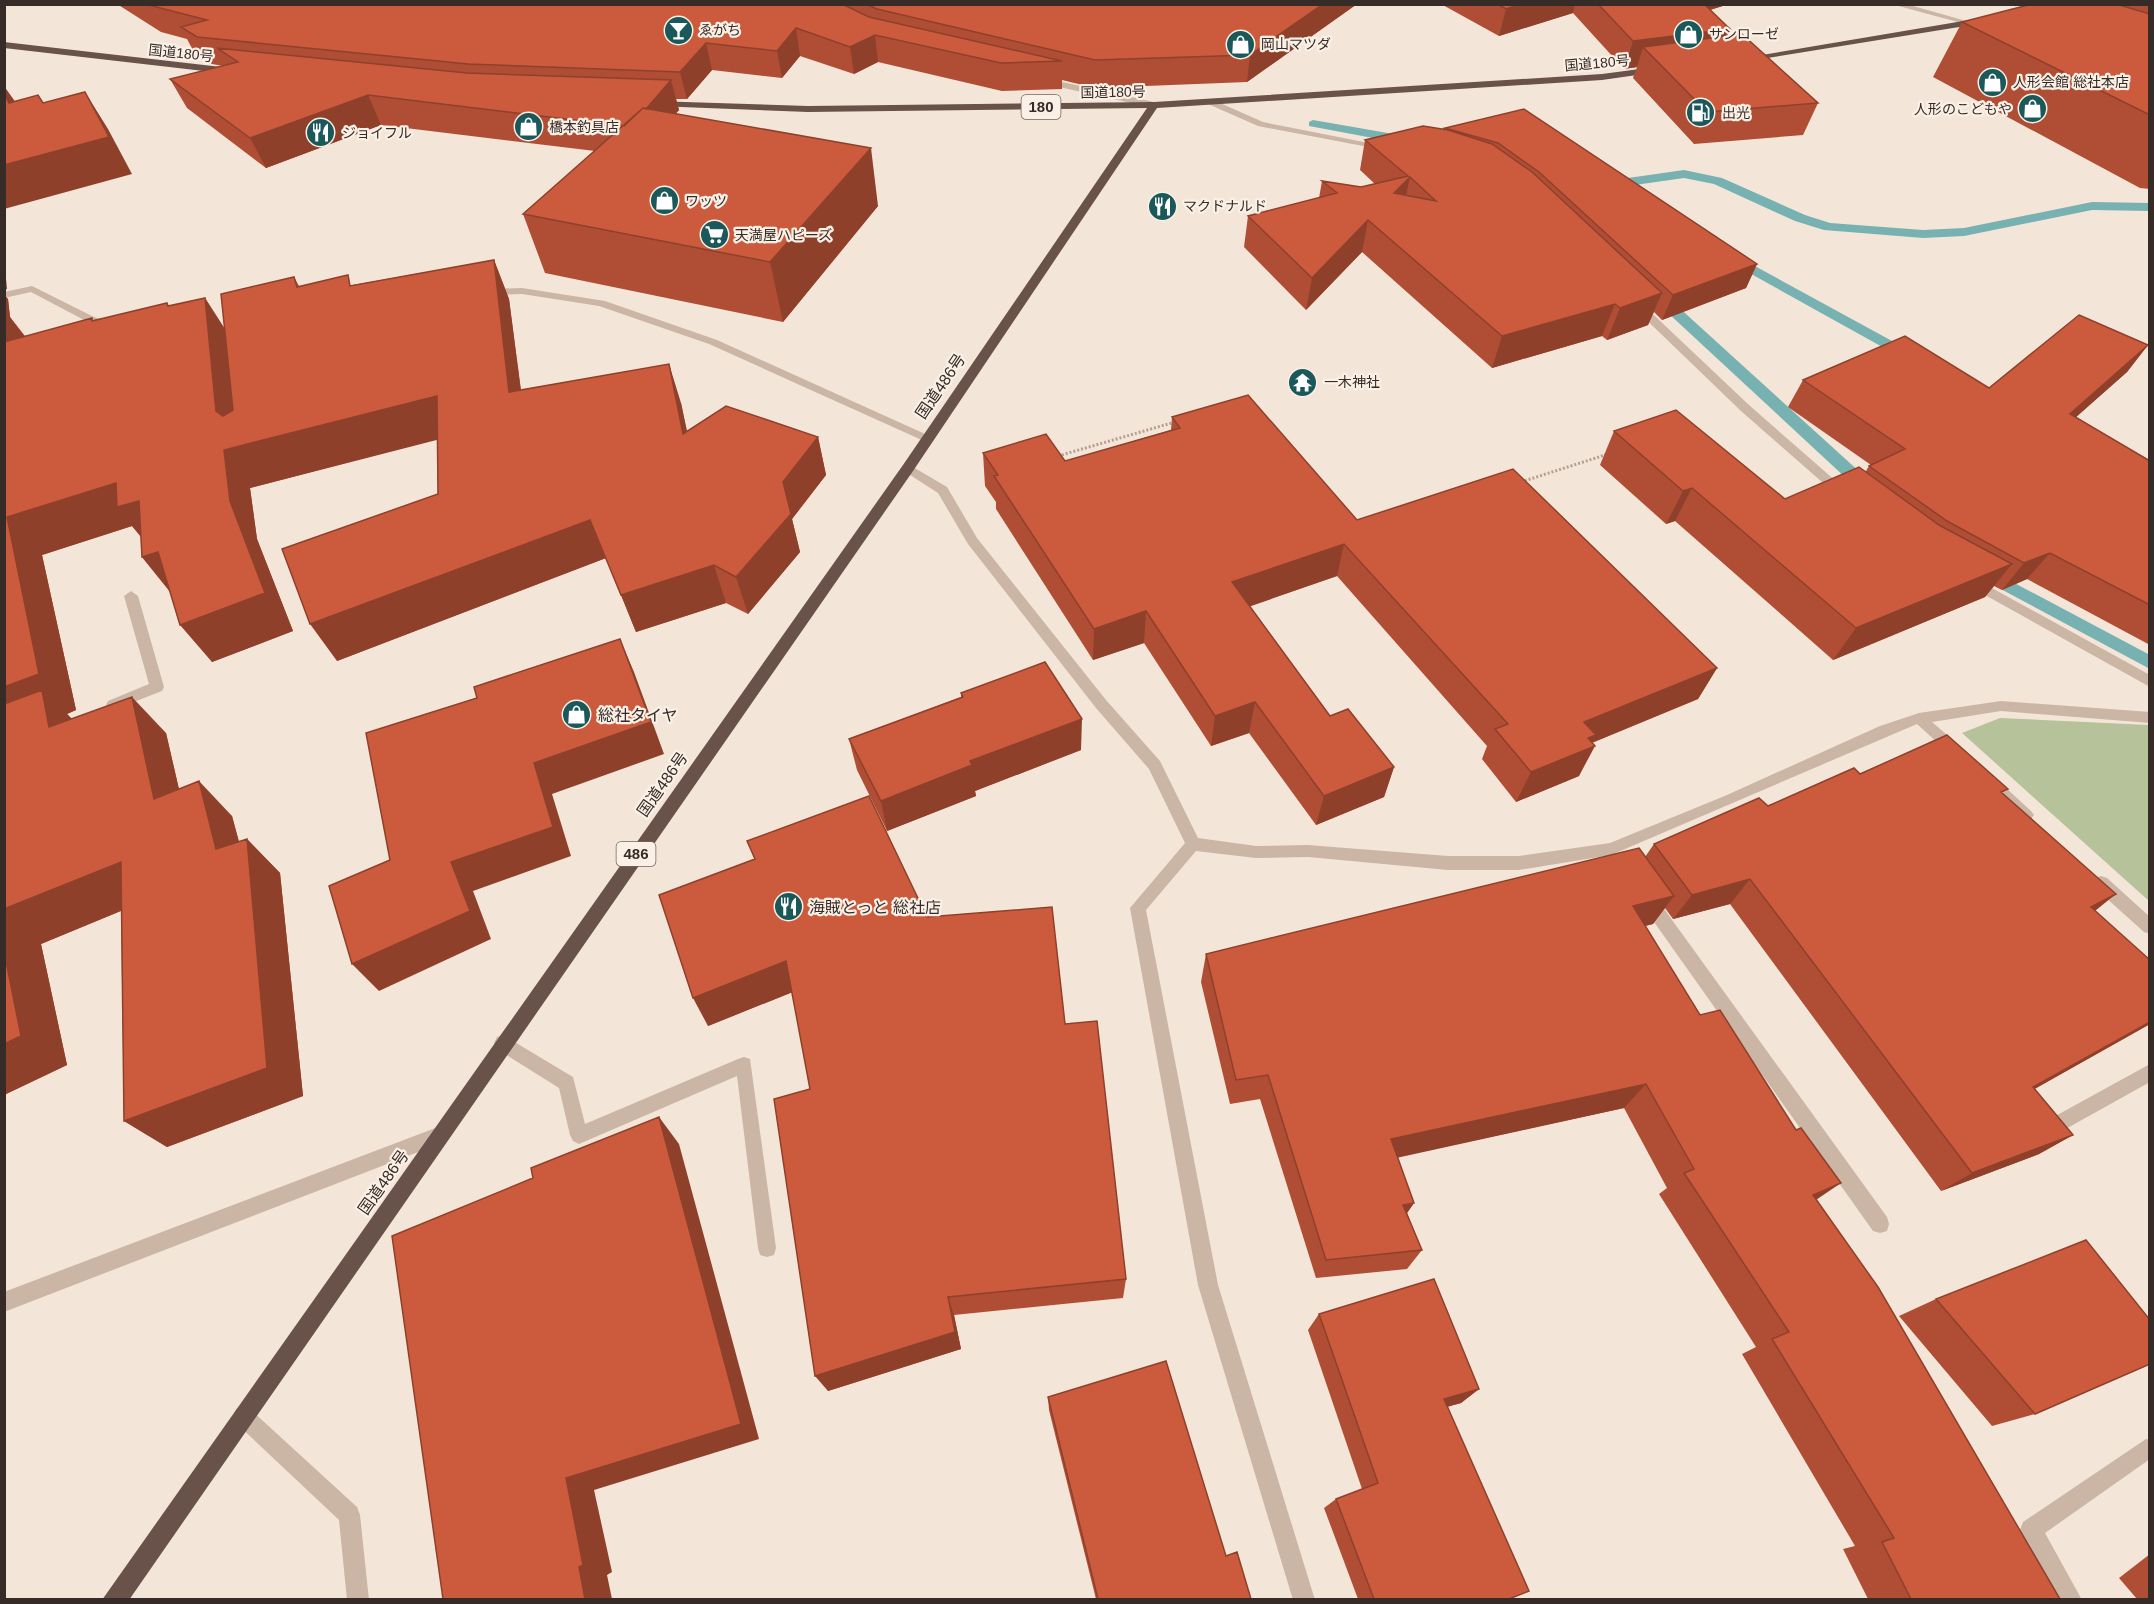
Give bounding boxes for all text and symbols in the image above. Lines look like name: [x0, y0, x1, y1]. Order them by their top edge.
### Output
bar icon: ゑがち: [662, 14, 694, 46]
shop icon: サンローゼ: [1672, 18, 1704, 50]
place label: ゑがち: [699, 22, 741, 38]
place label: サンローゼ: [1709, 26, 1779, 42]
shop icon: 岡山マツダ: [1224, 28, 1256, 60]
place label: 岡山マツダ: [1261, 36, 1331, 52]
street label: 国道180号: [148, 42, 214, 64]
street label: 国道180号: [1564, 52, 1630, 74]
shop icon: 人形会館 総社本店: [1976, 66, 2008, 98]
place label: 人形会館 総社本店: [2013, 74, 2129, 90]
street label: 国道180号: [1080, 83, 1146, 101]
shop icon: 人形のこどもや: [2017, 93, 2049, 125]
road number: 180: [1022, 95, 1060, 119]
fuel station icon: 出光: [1685, 97, 1717, 129]
place label: 人形のこどもや: [1914, 101, 2012, 117]
place label: 出光: [1722, 105, 1750, 121]
shop icon: 橋本釣具店: [512, 111, 544, 143]
restaurant icon: ジョイフル: [305, 117, 337, 149]
place label: 橋本釣具店: [549, 119, 619, 135]
place label: ジョイフル: [342, 125, 412, 141]
shop icon: ワッツ: [648, 185, 680, 217]
restaurant icon: マクドナルド: [1146, 190, 1178, 222]
place label: ワッツ: [685, 193, 727, 209]
place label: マクドナルド: [1183, 198, 1267, 214]
supermarket icon: 天満屋ハピーズ: [698, 219, 730, 251]
place label: 天満屋ハピーズ: [735, 227, 832, 243]
street label: 国道486号: [912, 351, 968, 422]
temple icon: 一木神社: [1287, 366, 1319, 398]
place label: 一木神社: [1324, 374, 1380, 390]
shop icon: 総社タイヤ: [561, 699, 593, 731]
place label: 総社タイヤ: [598, 707, 678, 724]
street label: 国道486号: [634, 749, 691, 820]
road number: 486: [616, 842, 656, 866]
restaurant icon: 海賊とっと 総社店: [772, 891, 804, 923]
place label: 海賊とっと 総社店: [809, 899, 941, 916]
street label: 国道486号: [355, 1147, 412, 1218]

